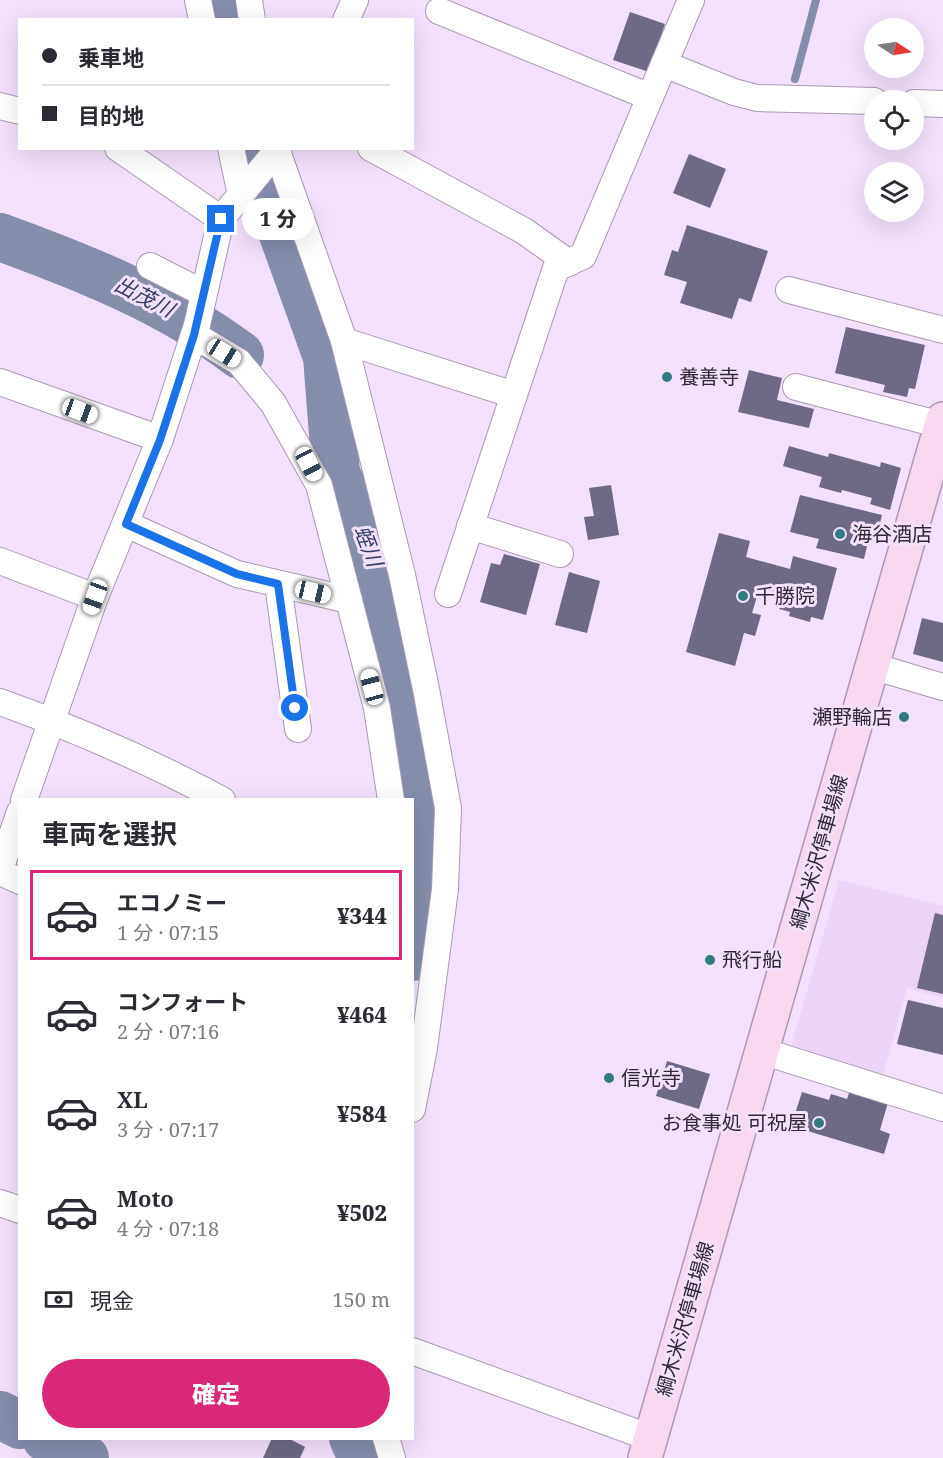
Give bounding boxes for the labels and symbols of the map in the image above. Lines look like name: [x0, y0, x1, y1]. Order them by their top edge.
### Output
north arrow: [864, 18, 924, 78]
callout: 1 分: [242, 198, 314, 240]
route end: [207, 205, 234, 232]
water label: 出茂川: [110, 269, 181, 324]
car: [204, 336, 244, 370]
place label: 養善寺: [679, 363, 739, 390]
marker: 養善寺: [660, 370, 674, 384]
car: [60, 396, 100, 426]
car: [293, 444, 325, 484]
place label: 海谷酒店: [852, 520, 932, 547]
water label: 蛭川: [348, 521, 390, 572]
marker: 海谷酒店: [833, 527, 847, 541]
car: [80, 577, 110, 617]
car: [293, 579, 333, 605]
place label: 千勝院: [755, 582, 815, 609]
marker: 千勝院: [736, 589, 750, 603]
car: [359, 667, 385, 707]
route start: [281, 694, 308, 721]
place label: 瀬野輪店: [812, 703, 892, 730]
marker: 瀬野輪店: [897, 710, 911, 724]
street label: 綱木米沢停車場線: [783, 771, 854, 932]
place label: 飛行船: [722, 946, 782, 973]
marker: 飛行船: [703, 953, 717, 967]
place label: 信光寺: [621, 1064, 681, 1091]
marker: 信光寺: [602, 1071, 616, 1085]
place label: お食事処 可祝屋: [662, 1109, 807, 1136]
marker: お食事処 可祝屋: [812, 1116, 826, 1130]
street label: 綱木米沢停車場線: [649, 1238, 720, 1399]

